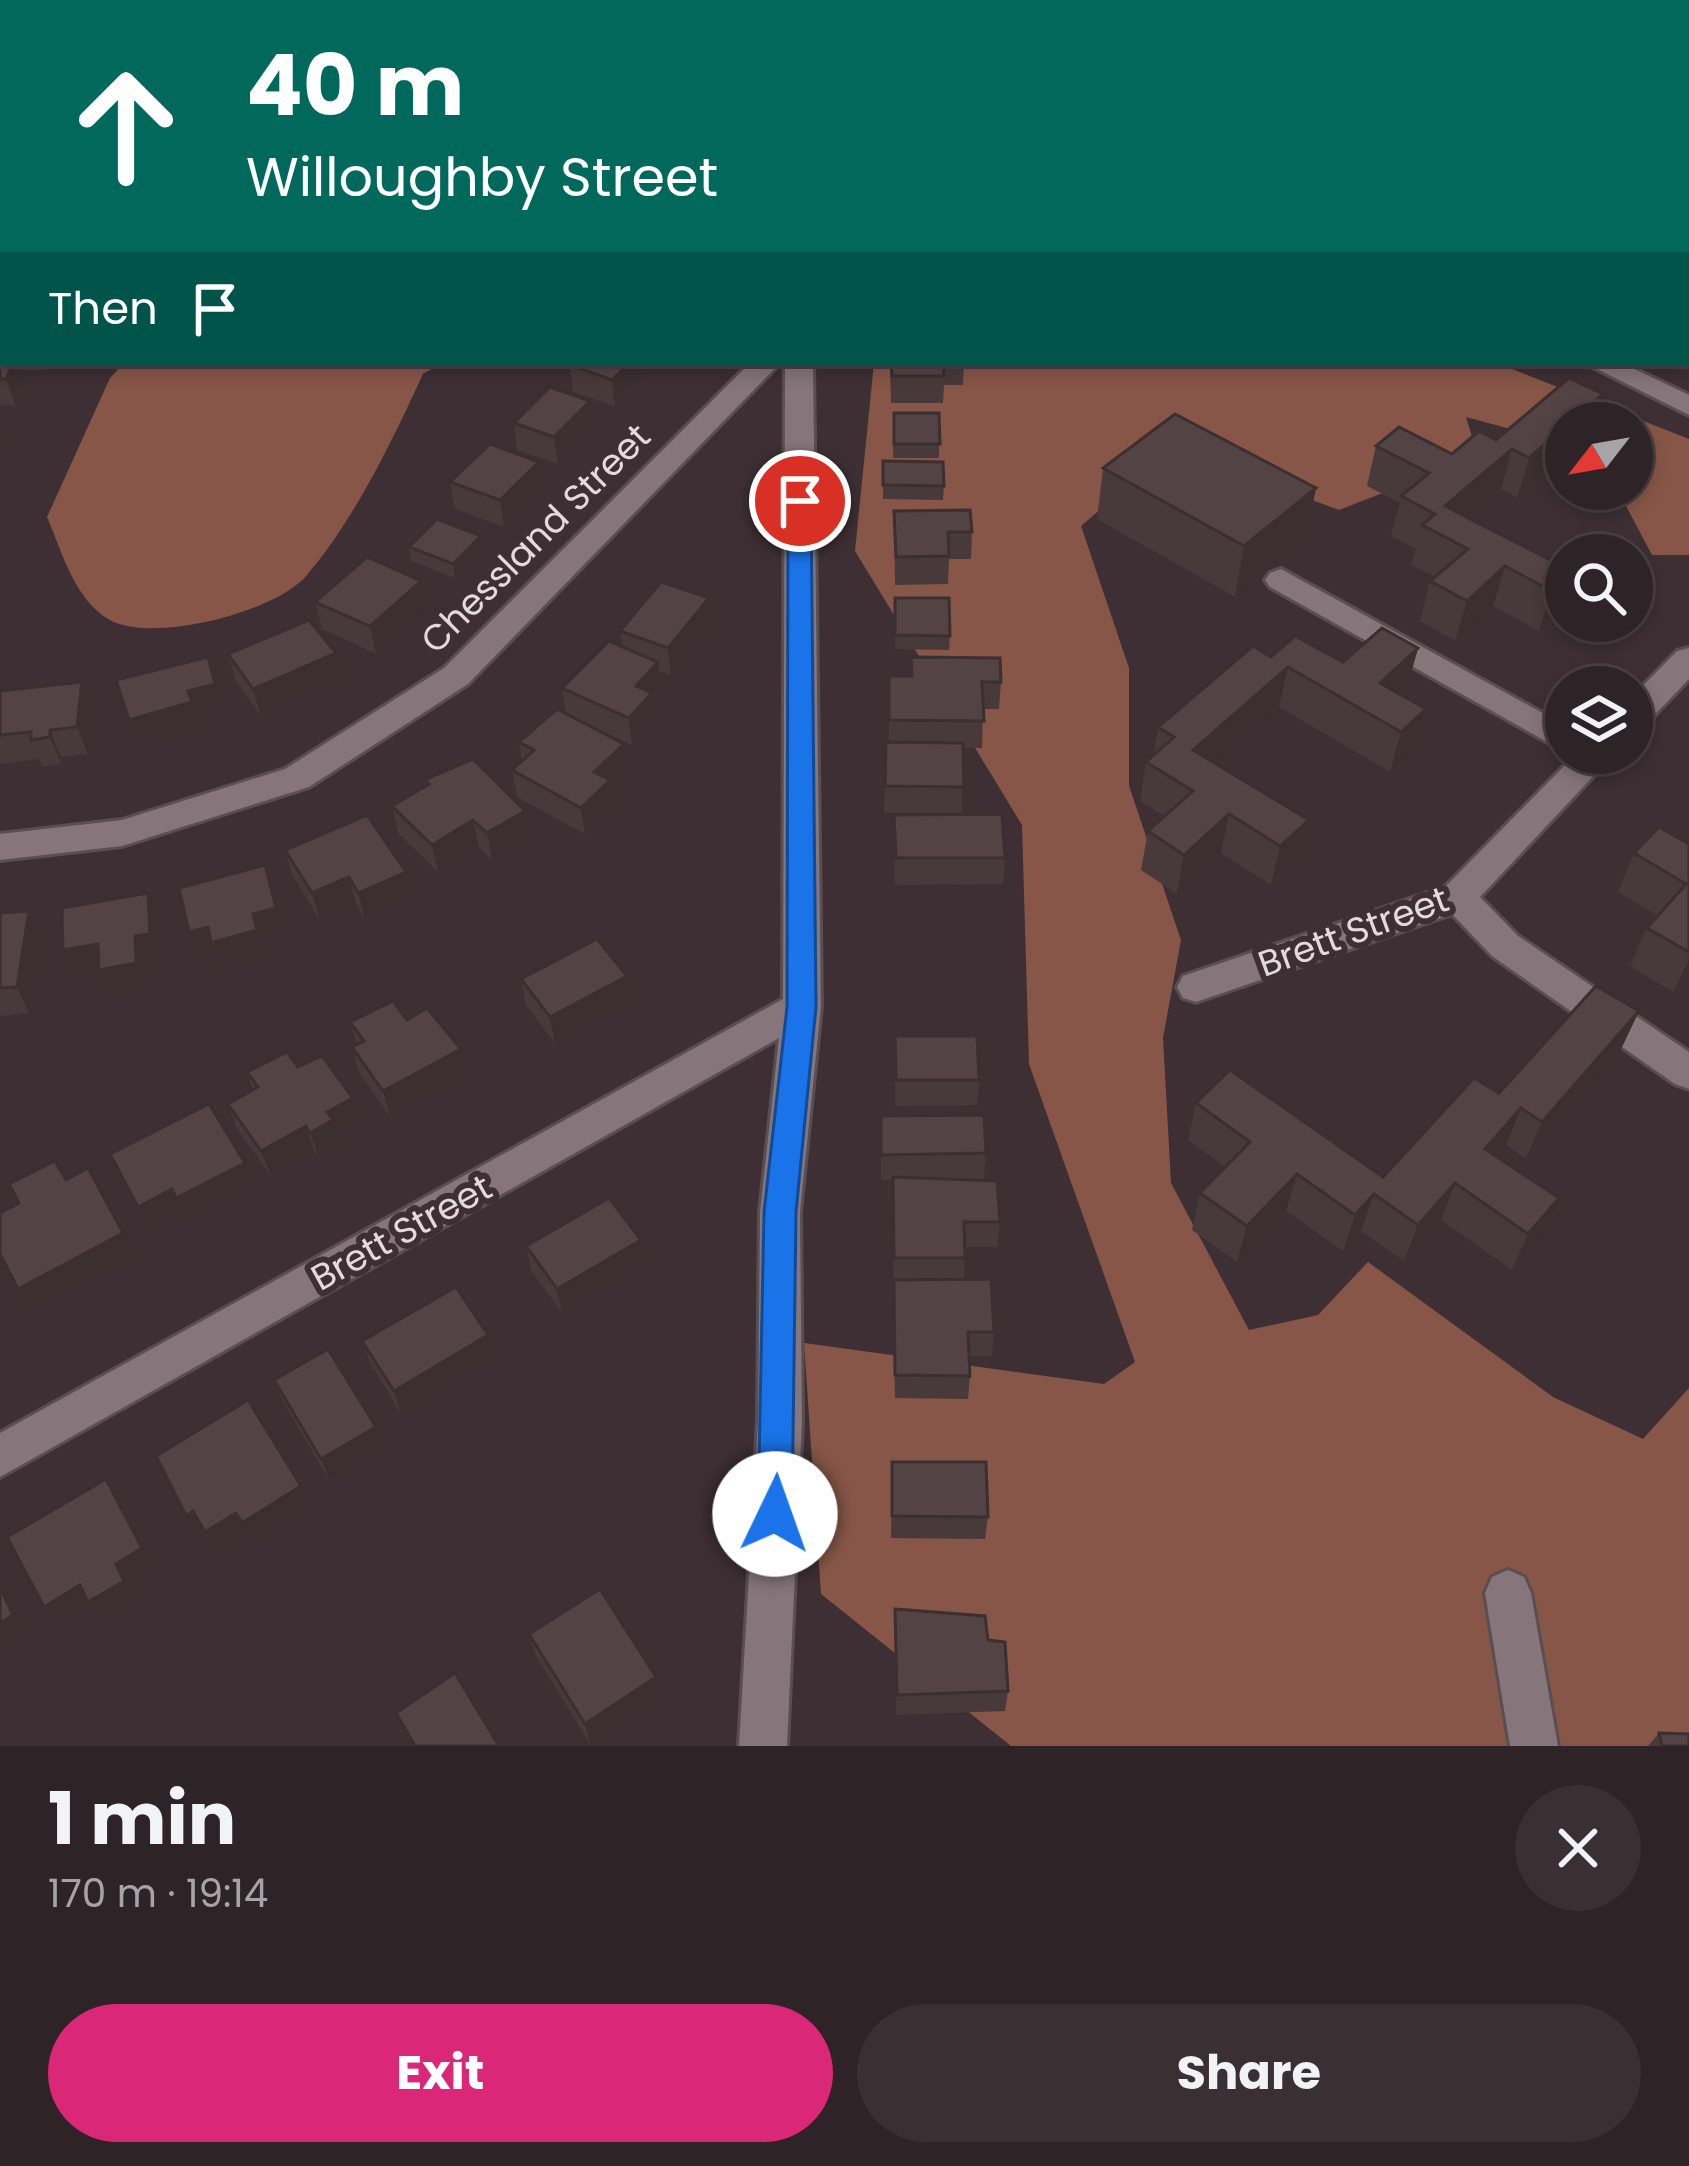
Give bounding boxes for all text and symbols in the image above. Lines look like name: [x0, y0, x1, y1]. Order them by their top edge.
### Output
text: 40 m: [246, 27, 464, 144]
icon: ahead: [48, 48, 204, 204]
text: Willoughby Street: [246, 139, 718, 215]
icon: arrive: [182, 276, 248, 342]
text: Then: [48, 277, 158, 340]
north arrow: [1545, 402, 1653, 510]
map controls: [1545, 402, 1653, 774]
street label: Chessland Street: [409, 412, 662, 665]
pin: [749, 450, 851, 552]
icon: arrive: [767, 468, 833, 534]
button: search: [1545, 534, 1653, 642]
button: layers: [1545, 666, 1653, 774]
street label: Brett Street: [1251, 873, 1455, 989]
street label: Brett Street: [302, 1162, 501, 1303]
position arrow: [712, 1451, 838, 1577]
text: 1 min: [48, 1768, 236, 1869]
button: close: [1515, 1785, 1641, 1911]
text: 170 m · 19:14: [48, 1866, 268, 1921]
button: Exit: [48, 2004, 833, 2142]
button: Share: [857, 2004, 1641, 2142]

